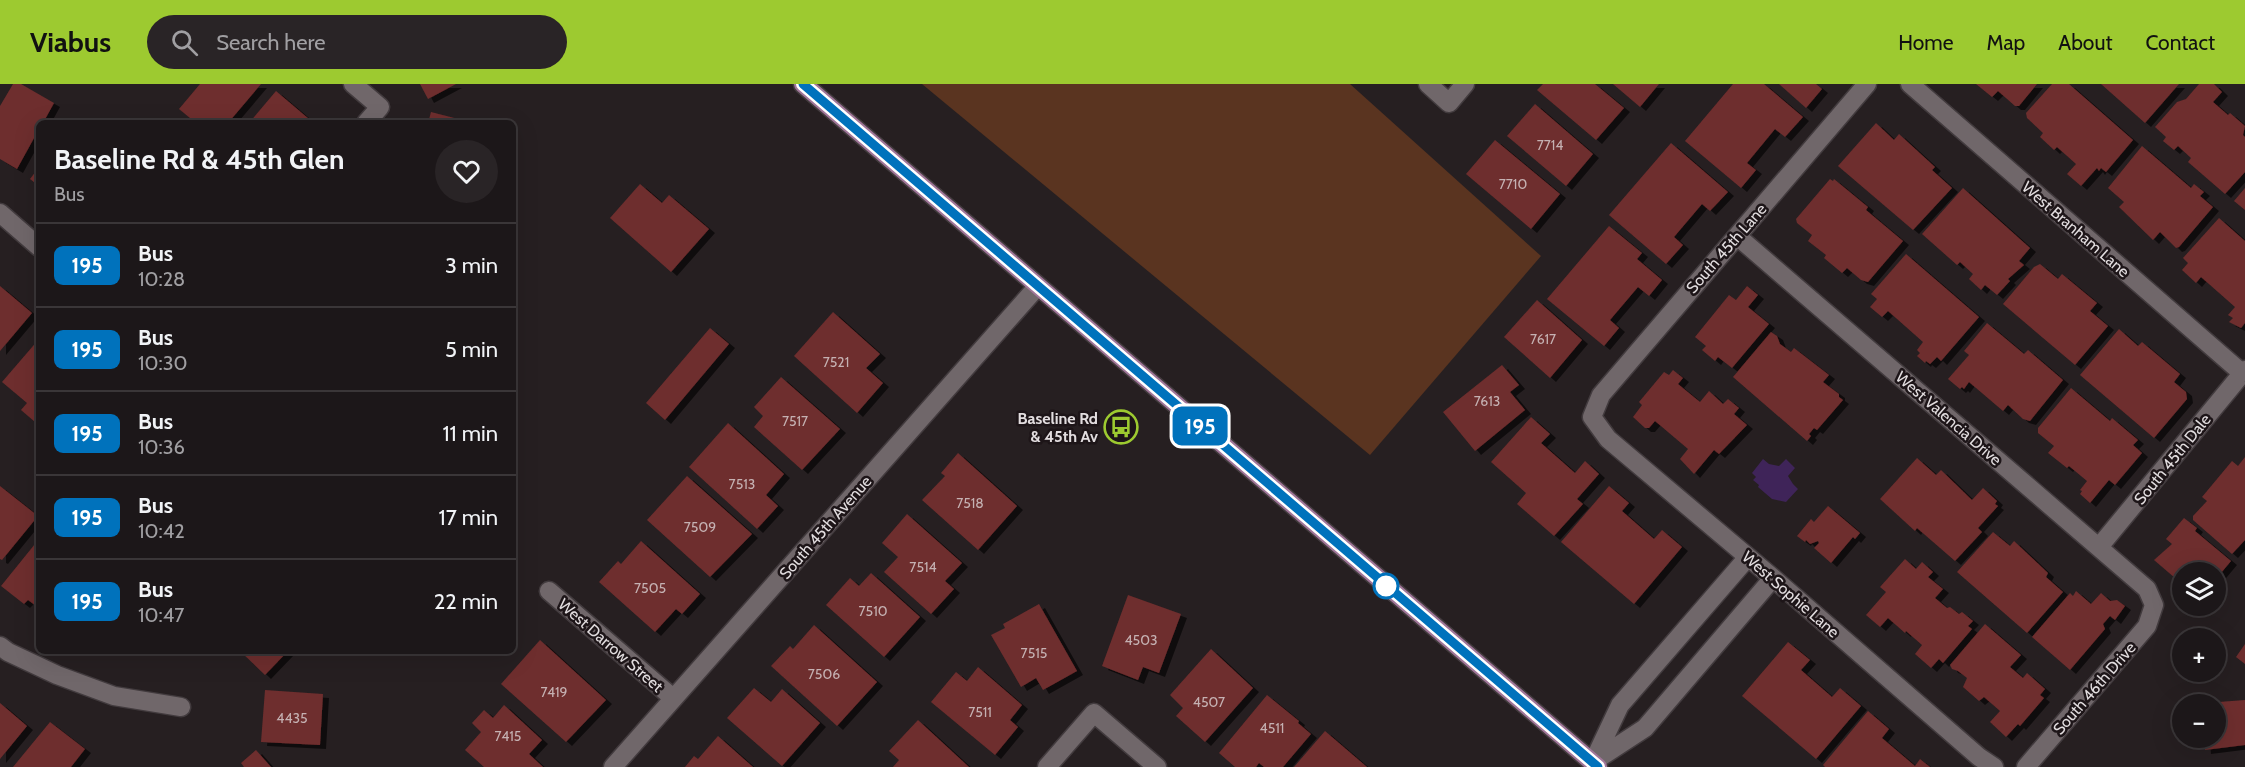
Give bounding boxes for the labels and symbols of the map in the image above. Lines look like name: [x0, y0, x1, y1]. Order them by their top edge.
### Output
house number: 7714: [1537, 136, 1563, 154]
house number: 7710: [1499, 175, 1527, 193]
street label: West Branham Lane: [2018, 178, 2133, 281]
street label: South 45th Lane: [1682, 200, 1770, 297]
house number: 7617: [1530, 330, 1556, 348]
house number: 7521: [823, 353, 849, 371]
street label: West Valencia Drive: [1892, 367, 2005, 469]
house number: 7613: [1474, 392, 1500, 410]
line badge: 195: [1166, 406, 1234, 446]
place label: Baseline Rd & 45th Av: [1017, 409, 1098, 446]
bus stop icon: Baseline Rd & 45th Av: [1103, 409, 1139, 445]
street label: South 45th Dale: [2130, 410, 2215, 508]
house number: 7517: [782, 412, 808, 430]
street label: South 45th Avenue: [775, 472, 875, 583]
house number: 7513: [729, 475, 755, 493]
house number: 7518: [956, 494, 984, 512]
house number: 7509: [684, 518, 716, 536]
street label: West Sophie Lane: [1738, 547, 1843, 642]
house number: 7514: [909, 558, 937, 576]
unlabelled marker: [1373, 573, 1399, 599]
house number: 7505: [634, 579, 666, 597]
street label: West Darrow Street: [554, 595, 667, 696]
house number: 7510: [859, 602, 888, 620]
house number: 4503: [1124, 631, 1158, 649]
street label: South 46th Drive: [2049, 638, 2140, 738]
house number: 7515: [1021, 644, 1047, 662]
house number: 7506: [808, 665, 840, 683]
house number: 7419: [540, 683, 568, 701]
house number: 4507: [1193, 693, 1225, 711]
house number: 7511: [968, 703, 992, 721]
house number: 4435: [276, 709, 308, 727]
house number: 4511: [1260, 719, 1284, 737]
house number: 7415: [495, 727, 521, 745]

